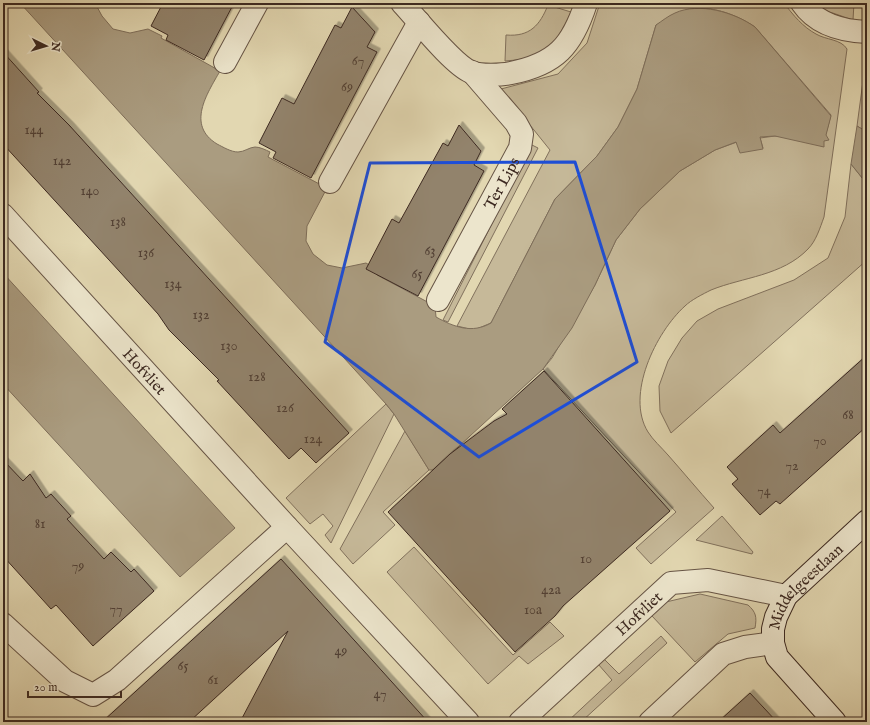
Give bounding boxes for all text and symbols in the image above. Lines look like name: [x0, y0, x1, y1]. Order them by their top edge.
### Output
north arrow: [26, 26, 66, 66]
text: N: [48, 40, 62, 53]
house number: 67: [352, 52, 364, 70]
house number: 69: [341, 78, 353, 96]
house number: 144: [25, 121, 44, 139]
house number: 142: [53, 152, 72, 170]
street label: Ter Lips: [481, 154, 525, 214]
house number: 140: [81, 182, 100, 200]
house number: 138: [110, 213, 126, 231]
house number: 63: [424, 242, 436, 260]
house number: 136: [138, 244, 155, 262]
house number: 65: [412, 265, 422, 283]
house number: 134: [164, 275, 182, 293]
house number: 132: [192, 306, 210, 324]
house number: 130: [220, 337, 238, 355]
street label: Hofvliet: [117, 345, 170, 400]
house number: 128: [248, 368, 266, 386]
house number: 126: [276, 399, 295, 417]
house number: 68: [842, 406, 854, 424]
house number: 124: [304, 430, 322, 448]
house number: 70: [813, 432, 827, 450]
house number: 72: [785, 457, 799, 475]
house number: 74: [757, 482, 771, 500]
house number: 81: [35, 515, 45, 533]
street label: Middelgeestlaan: [765, 540, 848, 632]
house number: 10: [580, 550, 592, 568]
house number: 79: [72, 557, 84, 575]
house number: 42a: [541, 581, 562, 599]
street label: Hofvliet: [612, 588, 668, 641]
house number: 77: [109, 600, 123, 618]
house number: 10a: [524, 601, 543, 619]
house number: 49: [335, 642, 347, 660]
house number: 65: [178, 657, 188, 675]
house number: 61: [207, 671, 219, 689]
scale bar: [28, 673, 121, 699]
text: 20 m: [34, 680, 57, 695]
house number: 47: [374, 685, 386, 703]

